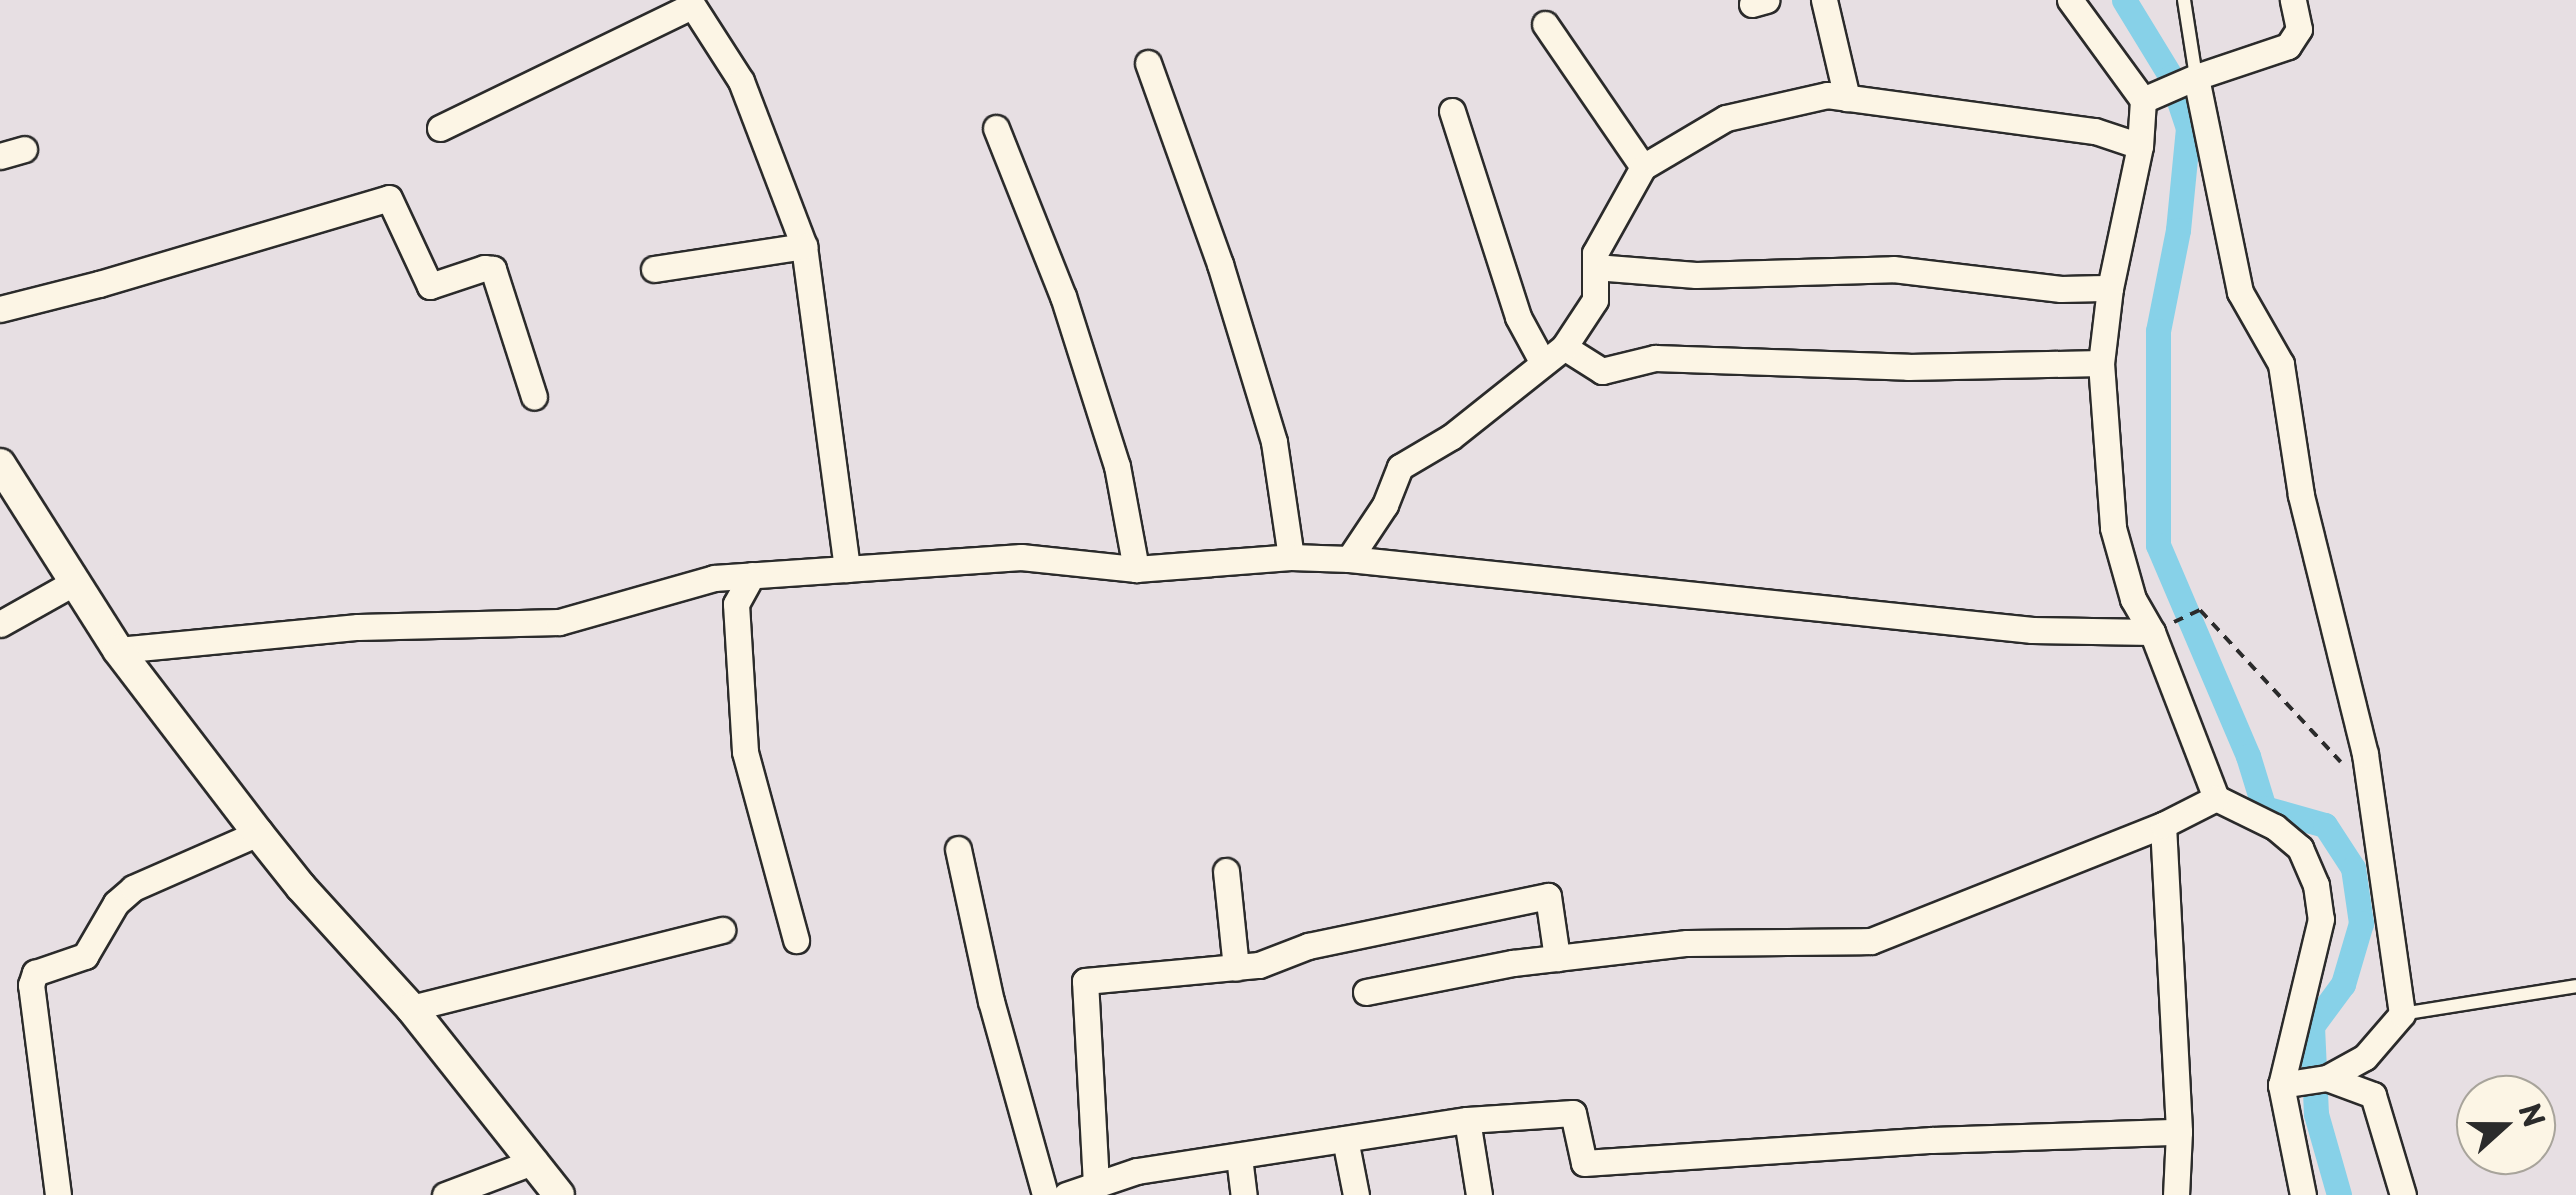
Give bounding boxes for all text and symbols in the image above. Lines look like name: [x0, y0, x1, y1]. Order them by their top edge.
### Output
north arrow: [2456, 1075, 2556, 1175]
text: N: [2509, 1097, 2557, 1133]

